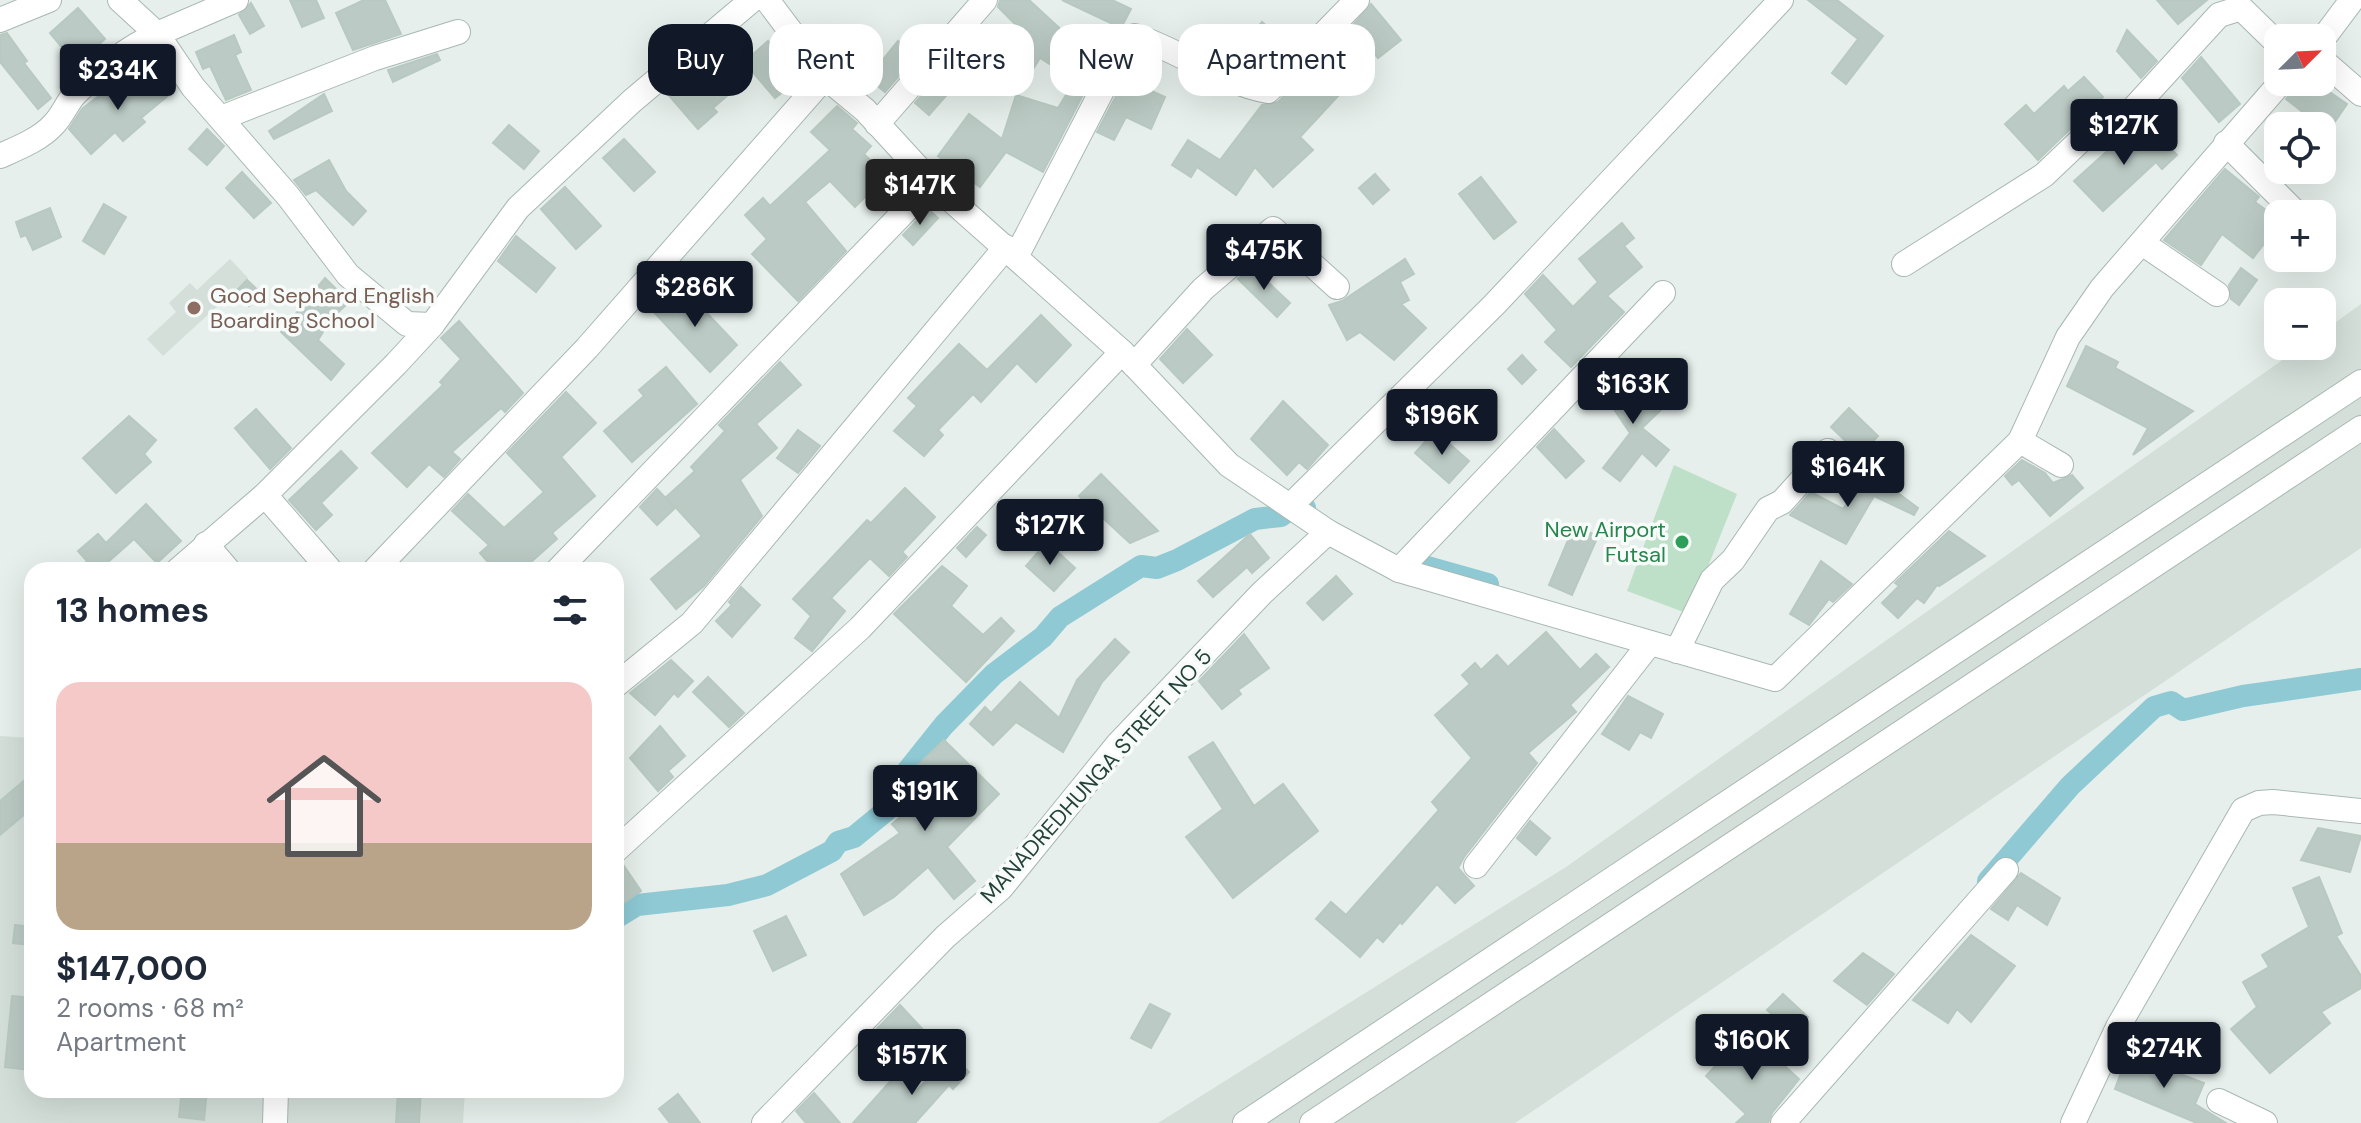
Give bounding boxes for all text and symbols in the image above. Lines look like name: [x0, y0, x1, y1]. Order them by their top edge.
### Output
chip: Buy: [648, 24, 753, 96]
chip: Rent: [769, 24, 883, 96]
chip: Filters: [899, 24, 1034, 96]
chip: New: [1050, 24, 1162, 96]
chip: Apartment: [1178, 24, 1375, 96]
north arrow: [2264, 24, 2336, 96]
map controls: [2264, 24, 2336, 360]
pin: $234K: [62, 44, 174, 112]
text: $234K: [78, 53, 158, 87]
pin: $127K: [2068, 99, 2180, 167]
text: $127K: [2089, 108, 2159, 142]
button: locate: [2264, 112, 2336, 184]
pin: $147K: [864, 159, 976, 227]
text: $147K: [883, 168, 957, 202]
button: +: [2264, 200, 2336, 272]
pin: $475K: [1208, 224, 1320, 292]
text: $475K: [1224, 233, 1304, 267]
pin: $286K: [639, 261, 751, 329]
text: $286K: [655, 270, 735, 304]
place label: Good Sephard English Boarding School: [210, 281, 435, 335]
button: −: [2264, 288, 2336, 360]
marker: Good Sephard English Boarding School: [185, 299, 203, 317]
pin: $163K: [1577, 358, 1689, 426]
text: $163K: [1596, 367, 1670, 401]
pin: $196K: [1386, 389, 1498, 457]
text: $196K: [1404, 398, 1480, 432]
pin: $164K: [1792, 441, 1904, 509]
text: $164K: [1810, 450, 1886, 484]
pin: $127K: [994, 499, 1106, 567]
text: $127K: [1015, 508, 1085, 542]
place label: New Airport Futsal: [1544, 515, 1666, 569]
marker: New Airport Futsal: [1673, 533, 1691, 551]
text: 13 homes: [56, 588, 209, 633]
icon: filters: [548, 588, 592, 632]
street label: MANADREDHUNGA STREET NO 5: [974, 643, 1218, 909]
icon: home: [252, 734, 396, 878]
pin: $191K: [869, 765, 981, 833]
text: $191K: [891, 774, 959, 808]
text: $147,000: [56, 946, 208, 991]
text: 2 rooms · 68 m²: [56, 991, 244, 1025]
pin: $160K: [1696, 1014, 1808, 1082]
pin: $274K: [2108, 1022, 2220, 1090]
text: $160K: [1714, 1023, 1790, 1057]
text: Apartment: [56, 1025, 187, 1059]
pin: $157K: [856, 1029, 968, 1097]
text: $274K: [2126, 1031, 2202, 1065]
text: $157K: [876, 1038, 948, 1072]

